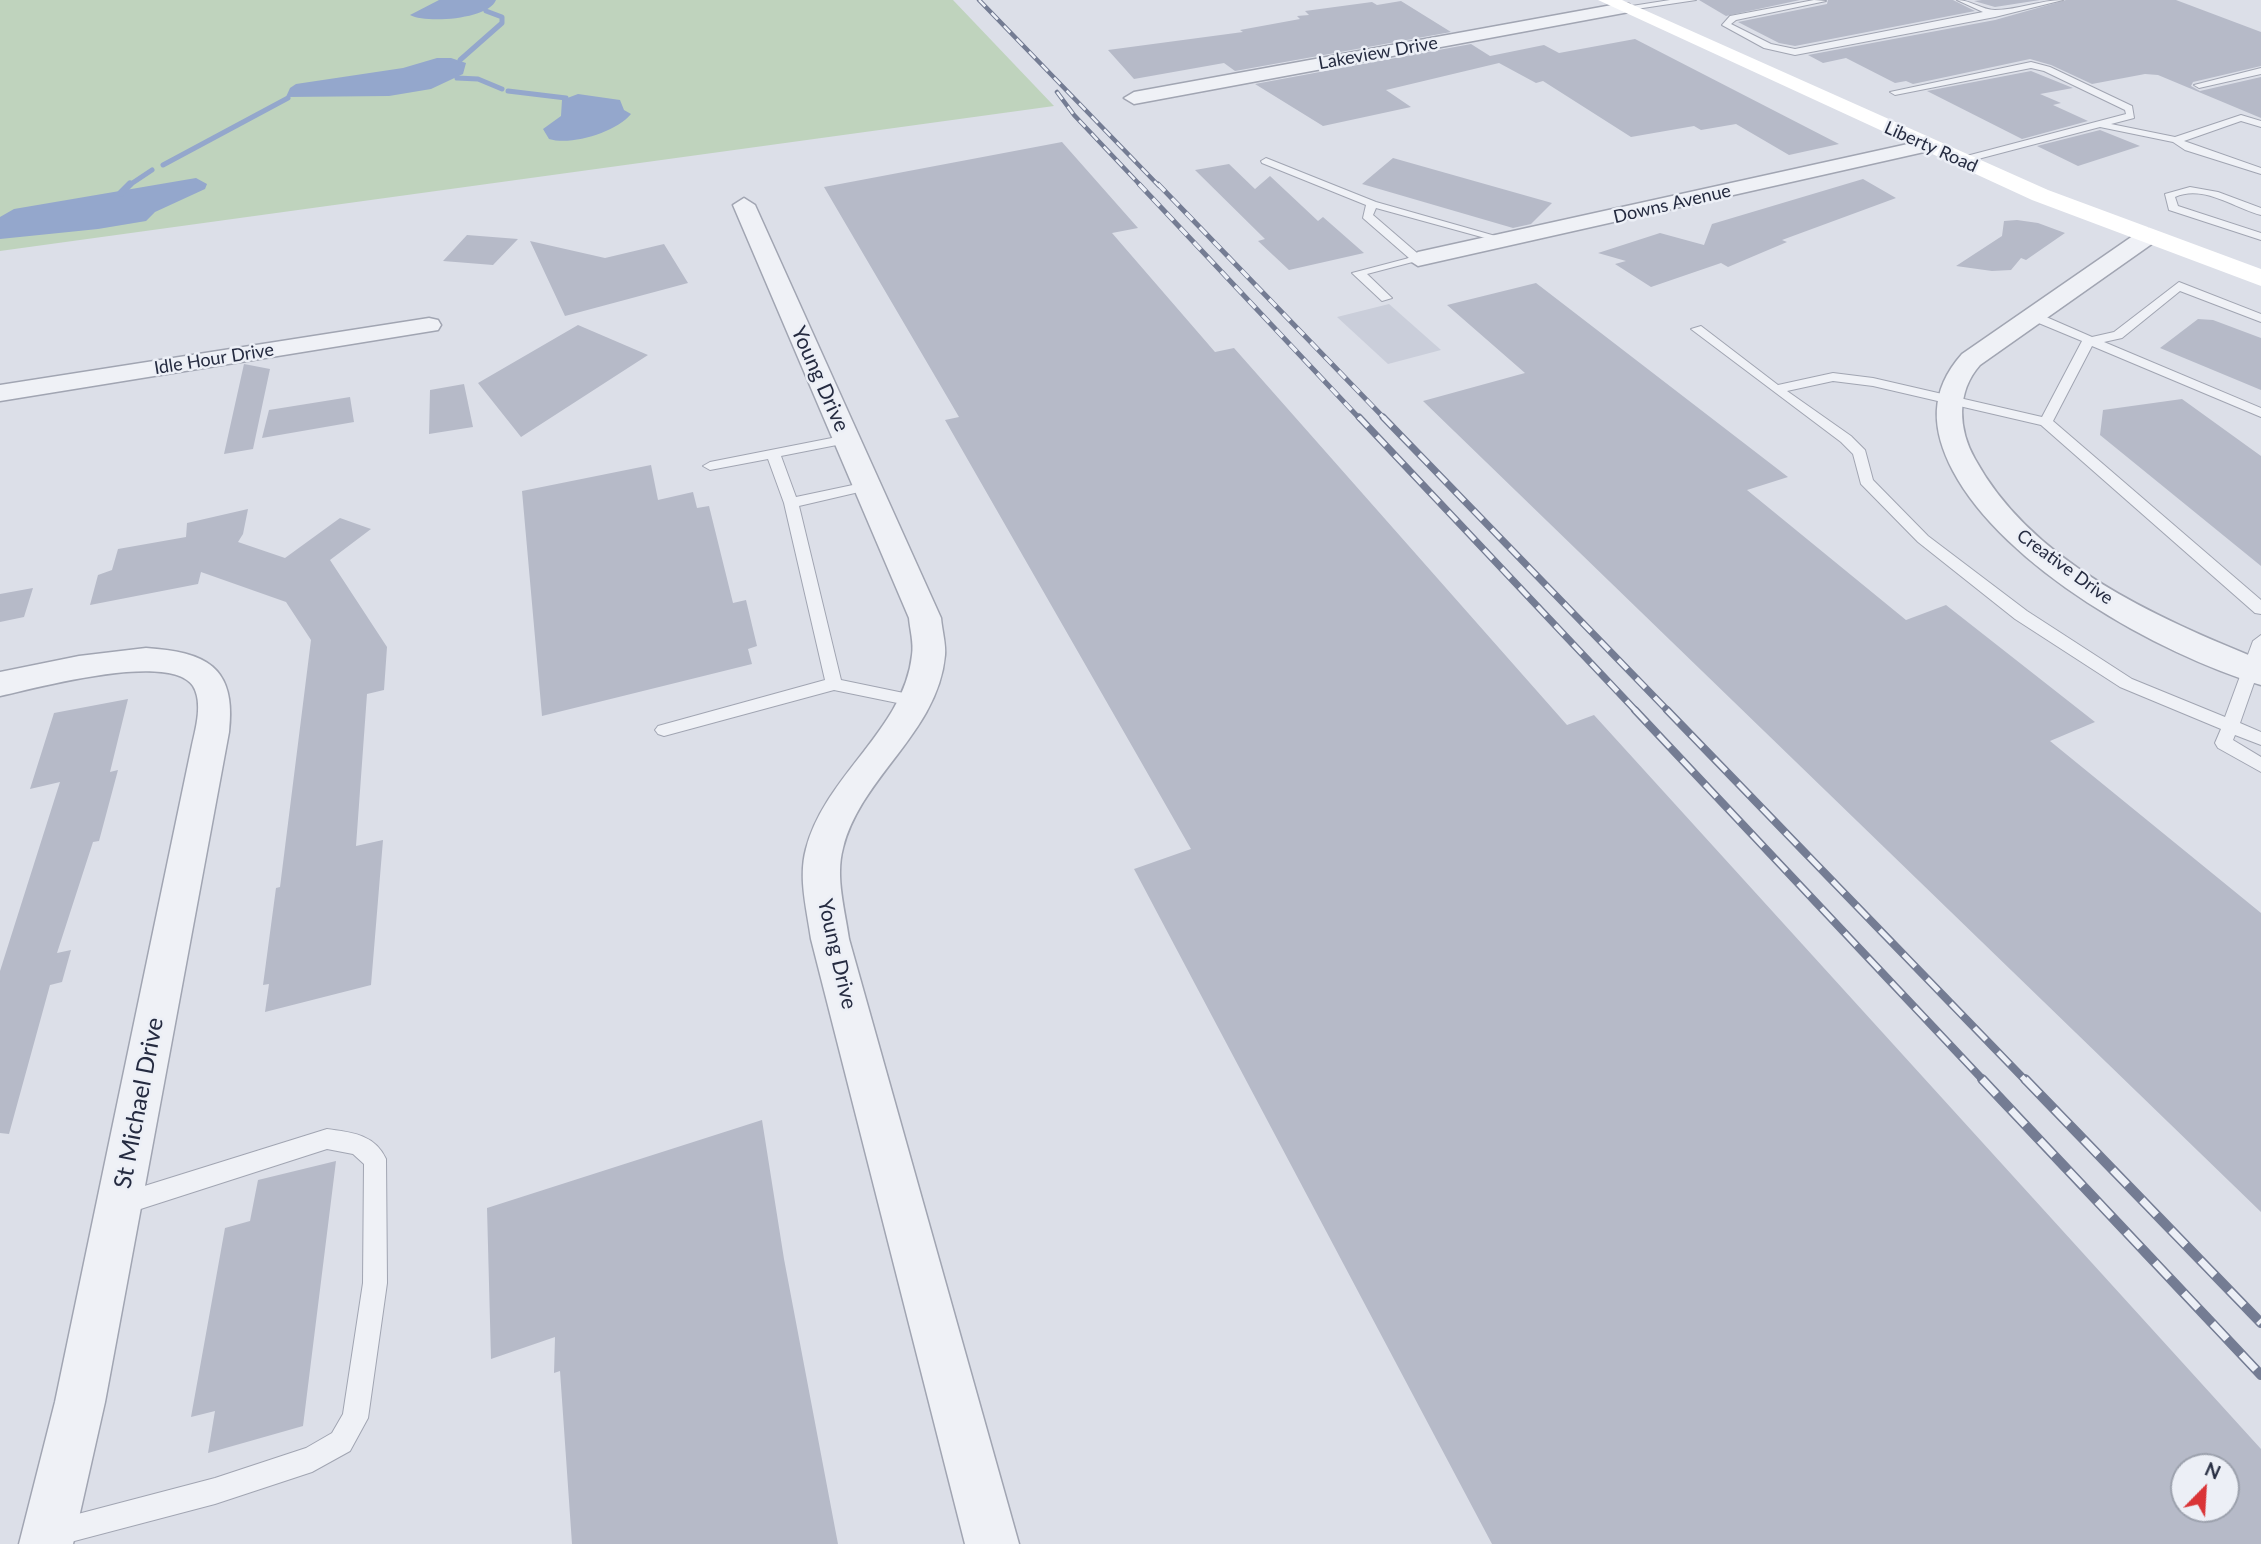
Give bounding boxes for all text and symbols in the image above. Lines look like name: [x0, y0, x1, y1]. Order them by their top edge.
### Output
street label: Lakeview Drive: [1317, 32, 1439, 74]
street label: Liberty Road: [1881, 117, 1981, 177]
street label: Downs Avenue: [1611, 180, 1733, 228]
street label: Young Drive: [786, 322, 854, 436]
street label: Idle Hour Drive: [153, 339, 275, 379]
street label: Creative Drive: [2013, 525, 2117, 609]
street label: Young Drive: [812, 896, 862, 1012]
street label: St Michael Drive: [108, 1015, 170, 1191]
north arrow: [2170, 1453, 2240, 1523]
text: N: [2202, 1457, 2224, 1484]

